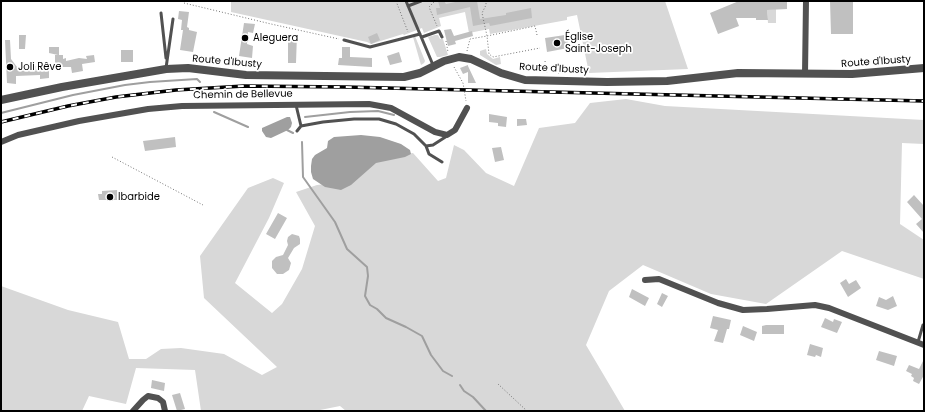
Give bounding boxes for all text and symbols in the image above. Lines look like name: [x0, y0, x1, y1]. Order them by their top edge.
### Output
place label: Église Saint-Joseph: [565, 31, 632, 54]
place label: Aleguera: [253, 32, 298, 44]
marker: Aleguera: [240, 33, 250, 43]
marker: Église Saint-Joseph: [552, 38, 562, 48]
street label: Route d'Ibusty: [192, 53, 262, 71]
street label: Route d'Ibusty: [841, 54, 911, 70]
place label: Joli Rêve: [18, 61, 61, 73]
street label: Route d'Ibusty: [519, 61, 589, 77]
marker: Joli Rêve: [5, 62, 15, 72]
street label: Chemin de Bellevue: [193, 88, 293, 102]
place label: Ibarbide: [118, 191, 160, 203]
marker: Ibarbide: [105, 192, 115, 202]

